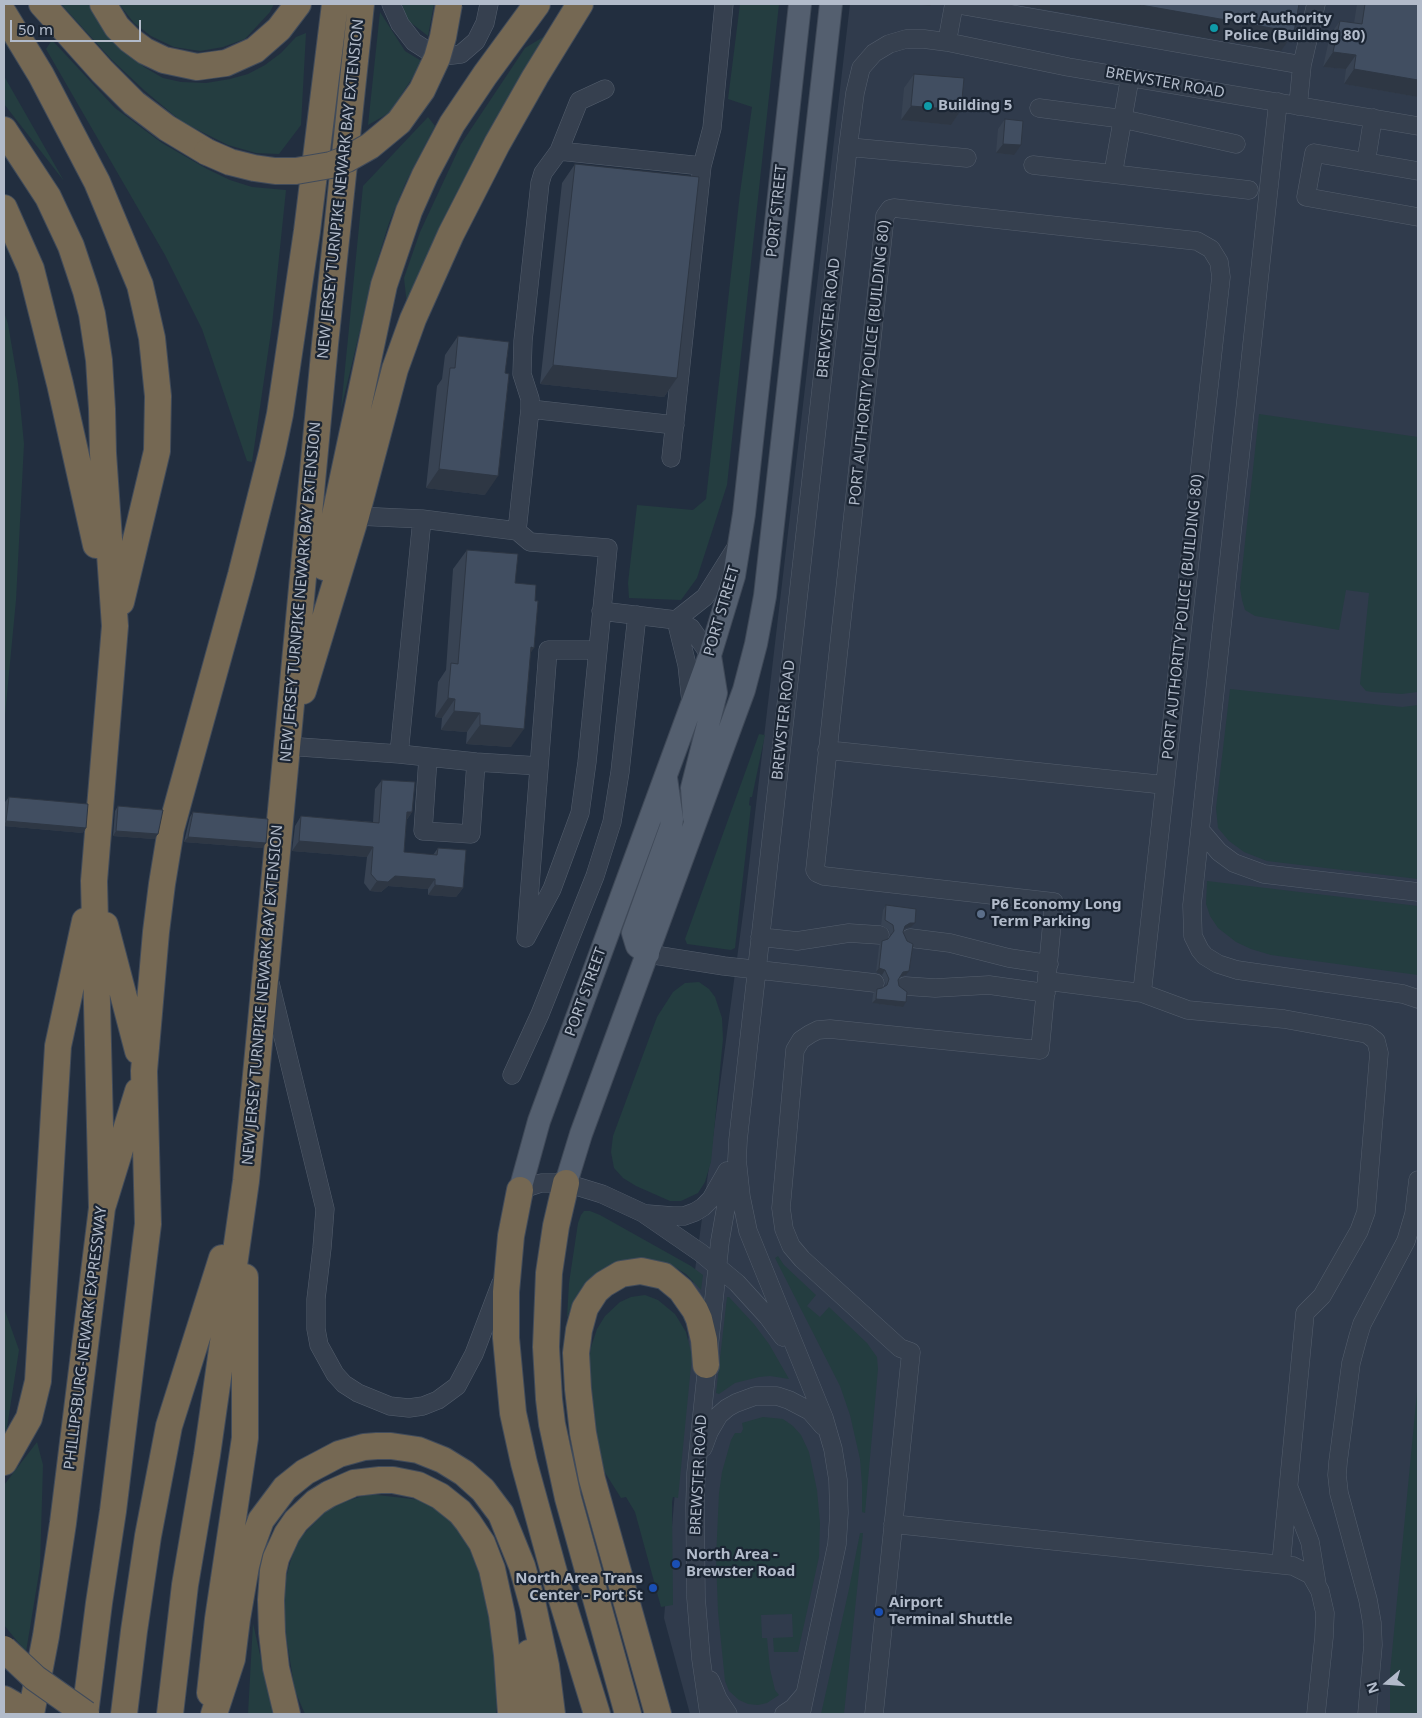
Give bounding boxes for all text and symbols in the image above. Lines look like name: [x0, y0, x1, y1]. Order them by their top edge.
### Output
scale bar: [12, 10, 144, 42]
place label: Port Authority Police (Building 80): [1224, 10, 1365, 45]
street label: NEW JERSEY TURNPIKE NEWARK BAY EXTENSION: [314, 18, 368, 360]
text: 50 m: [18, 19, 53, 39]
marker: Port Authority Police (Building 80): [1208, 22, 1220, 34]
street label: BREWSTER ROAD: [1104, 64, 1226, 102]
place label: Building 5: [938, 97, 1012, 115]
marker: Building 5: [922, 100, 934, 112]
street label: PORT STREET: [763, 164, 791, 258]
street label: PORT AUTHORITY POLICE (BUILDING 80): [846, 219, 894, 507]
street label: BREWSTER ROAD: [814, 257, 844, 379]
street label: NEW JERSEY TURNPIKE NEWARK BAY EXTENSION: [277, 421, 325, 763]
street label: PORT AUTHORITY POLICE (BUILDING 80): [1159, 473, 1207, 761]
street label: PORT STREET: [700, 564, 744, 658]
street label: BREWSTER ROAD: [769, 659, 799, 781]
street label: NEW JERSEY TURNPIKE NEWARK BAY EXTENSION: [239, 824, 287, 1166]
place label: P6 Economy Long Term Parking: [991, 896, 1122, 931]
marker: P6 Economy Long Term Parking: [975, 908, 987, 920]
street label: PORT STREET: [562, 945, 610, 1039]
street label: PHILLIPSBURG-NEWARK EXPRESSWAY: [61, 1205, 111, 1471]
street label: BREWSTER ROAD: [687, 1414, 711, 1536]
place label: North Area - Brewster Road: [686, 1546, 795, 1581]
marker: North Area - Brewster Road: [670, 1558, 682, 1570]
place label: North Area Trans Center - Port St: [515, 1570, 643, 1605]
marker: North Area Trans Center - Port St: [647, 1582, 659, 1594]
place label: Airport Terminal Shuttle: [889, 1594, 1013, 1629]
marker: Airport Terminal Shuttle: [873, 1606, 885, 1618]
north arrow: [1362, 1658, 1412, 1708]
text: N: [1361, 1679, 1383, 1696]

